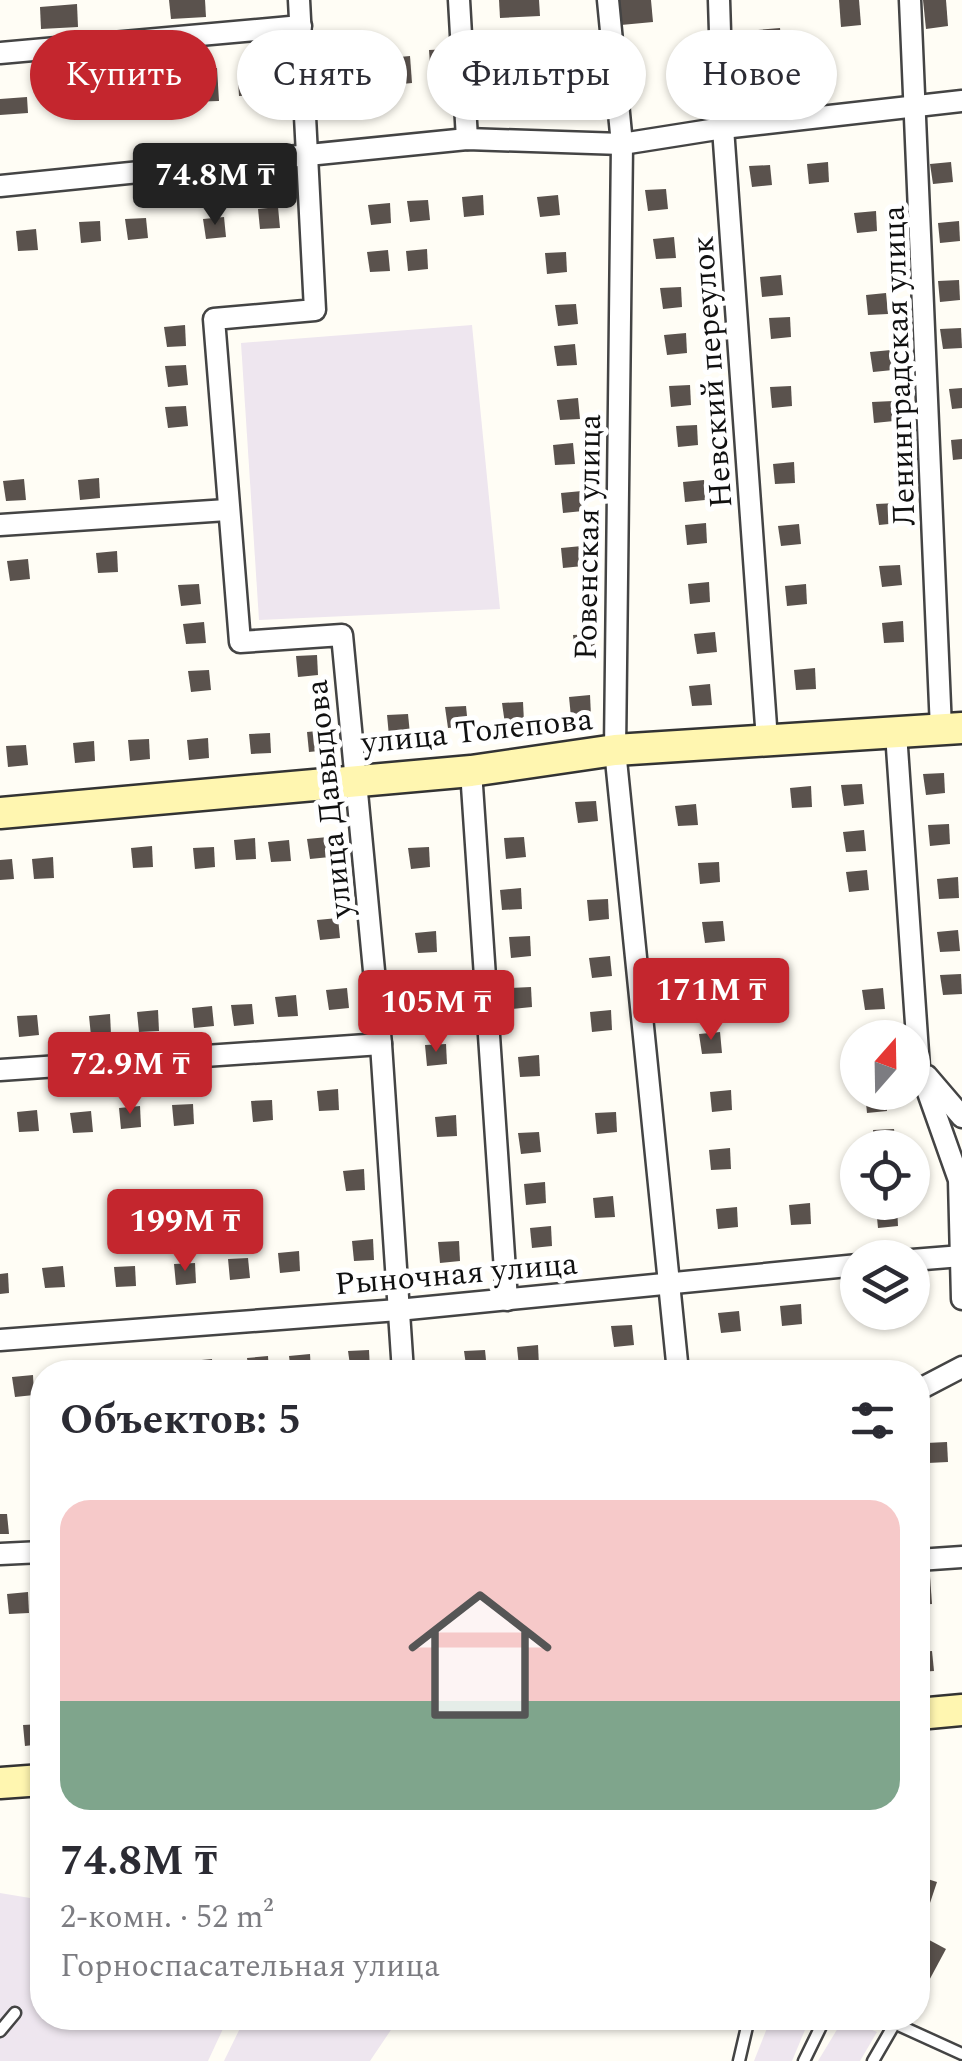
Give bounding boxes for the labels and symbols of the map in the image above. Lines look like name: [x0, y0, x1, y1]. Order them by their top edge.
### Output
pin: 74.8M ₸: [123, 143, 307, 228]
street label: Ленинградская улица: [869, 204, 930, 527]
street label: Невский переулок: [679, 234, 746, 510]
street label: Ровенская улица: [562, 413, 615, 661]
street label: улица Давыдова: [293, 677, 366, 922]
street label: улица Толепова: [358, 695, 596, 768]
pin: 171M ₸: [630, 958, 792, 1043]
pin: 105M ₸: [355, 970, 517, 1055]
north arrow: [840, 1020, 930, 1110]
pin: 72.9M ₸: [38, 1032, 222, 1117]
pin: 199M ₸: [104, 1189, 266, 1274]
street label: Рыночная улица: [333, 1239, 580, 1310]

